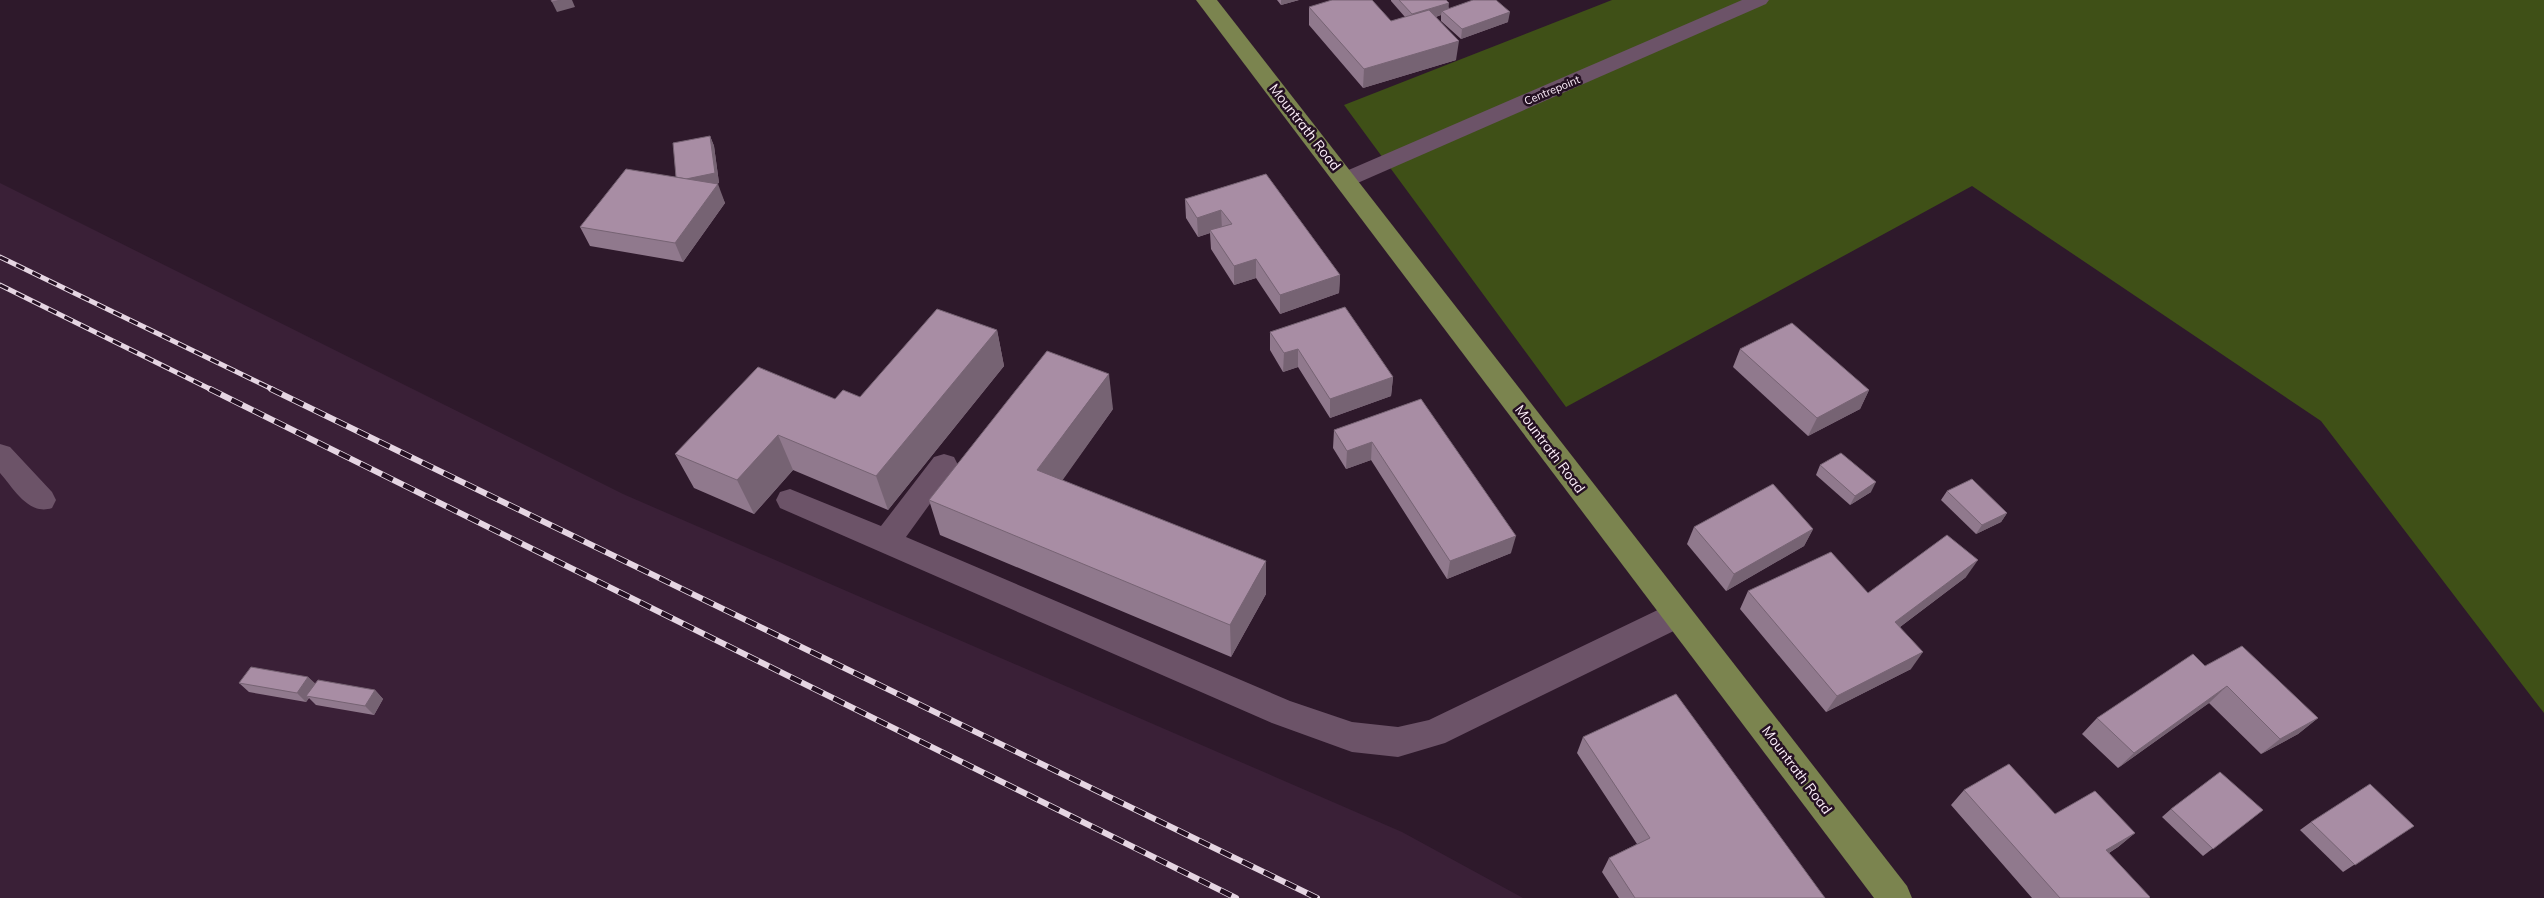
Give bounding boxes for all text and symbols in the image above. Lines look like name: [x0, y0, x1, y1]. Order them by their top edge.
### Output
street label: Centrepoint: [1522, 72, 1582, 108]
street label: Mountrath Road: [1265, 80, 1345, 174]
street label: Mountrath Road: [1511, 401, 1589, 497]
street label: Mountrath Road: [1758, 722, 1836, 818]

